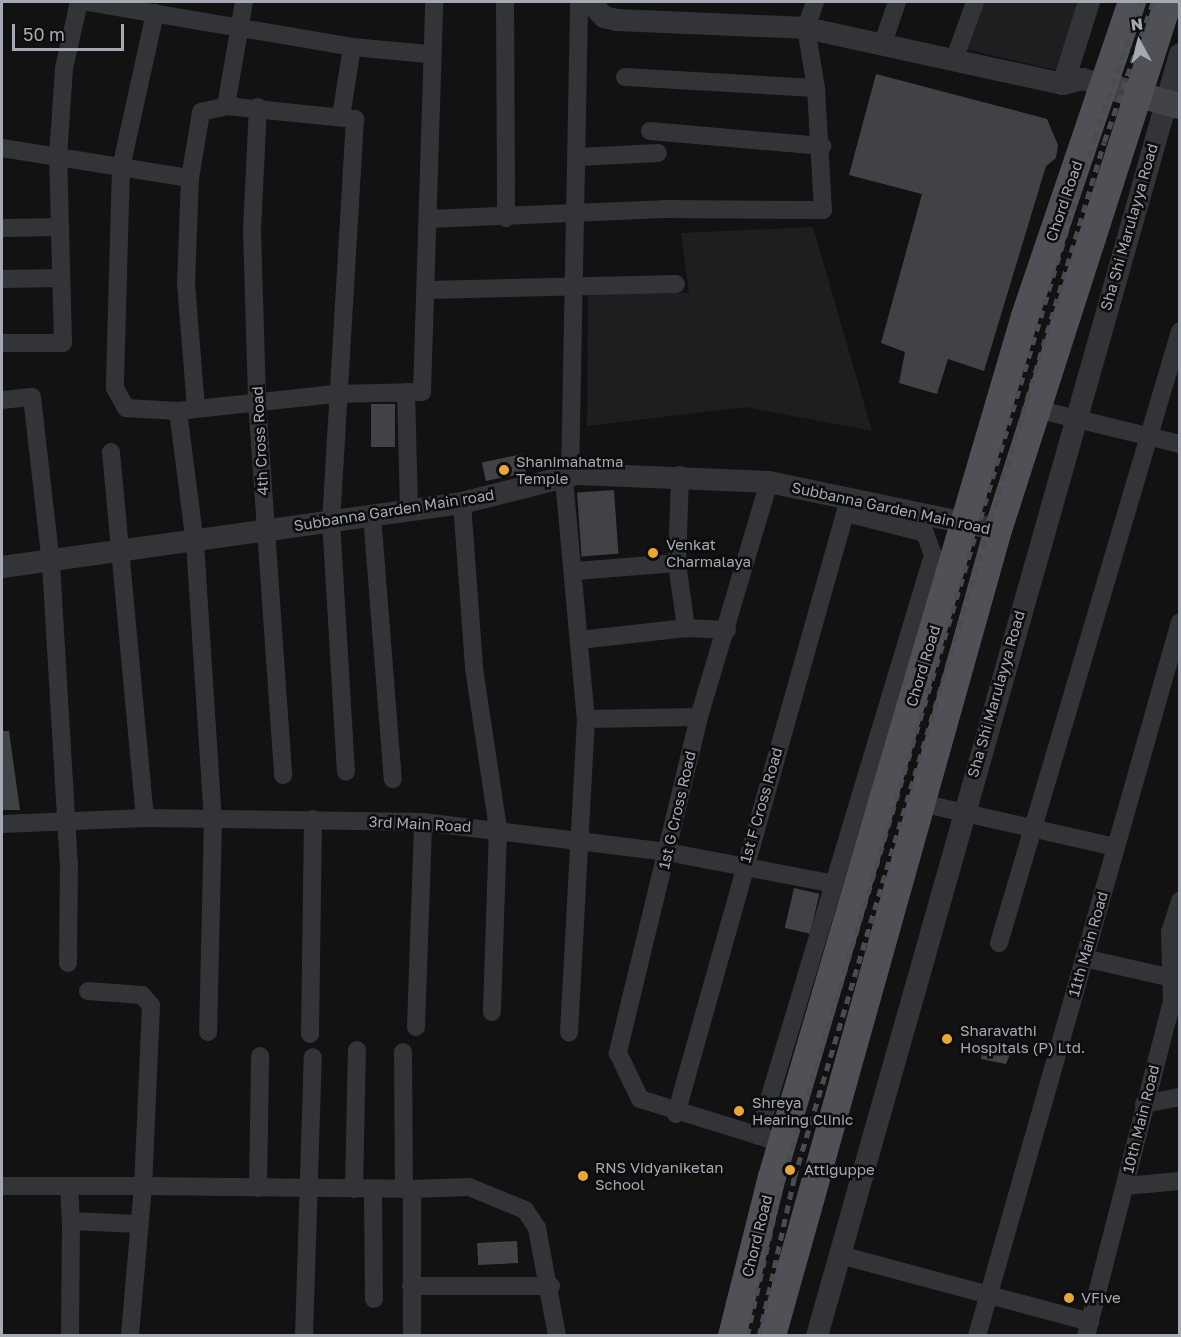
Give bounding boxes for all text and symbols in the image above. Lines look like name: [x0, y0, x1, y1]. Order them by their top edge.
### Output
scale bar: [15, 12, 128, 50]
north arrow: [1109, 12, 1169, 72]
text: N: [1130, 13, 1144, 35]
text: 50 m: [23, 23, 65, 45]
street label: Sha Shi Marulayya Road: [1097, 142, 1161, 312]
street label: Chord Road: [1042, 158, 1086, 244]
street label: 4th Cross Road: [248, 386, 272, 496]
place label: Shanimahatma Temple: [516, 452, 624, 487]
marker: Shanimahatma Temple: [497, 463, 511, 477]
street label: Subbanna Garden Main road: [790, 478, 992, 538]
street label: Subbanna Garden Main road: [292, 485, 496, 535]
place label: Venkat Charmalaya: [666, 535, 751, 570]
marker: Venkat Charmalaya: [644, 544, 662, 562]
street label: Sha Shi Marulayya Road: [964, 609, 1028, 779]
street label: Chord Road: [902, 623, 944, 709]
street label: 1st F Cross Road: [736, 745, 786, 865]
street label: 1st G Cross Road: [655, 749, 699, 871]
street label: 3rd Main Road: [368, 812, 472, 836]
street label: 11th Main Road: [1064, 889, 1112, 999]
place label: Sharavathi Hospitals (P) Ltd.: [960, 1021, 1085, 1056]
marker: Sharavathi Hospitals (P) Ltd.: [938, 1030, 956, 1048]
street label: 10th Main Road: [1119, 1063, 1163, 1175]
place label: Shreya Hearing Clinic: [752, 1093, 853, 1128]
marker: Shreya Hearing Clinic: [730, 1102, 748, 1120]
place label: RNS Vidyaniketan School: [595, 1158, 723, 1193]
marker: Attiguppe: [781, 1161, 799, 1179]
place label: Attiguppe: [804, 1161, 875, 1179]
marker: RNS Vidyaniketan School: [576, 1169, 590, 1183]
street label: Chord Road: [738, 1193, 776, 1279]
place label: VFive: [1081, 1289, 1121, 1307]
marker: VFive: [1062, 1291, 1076, 1305]

